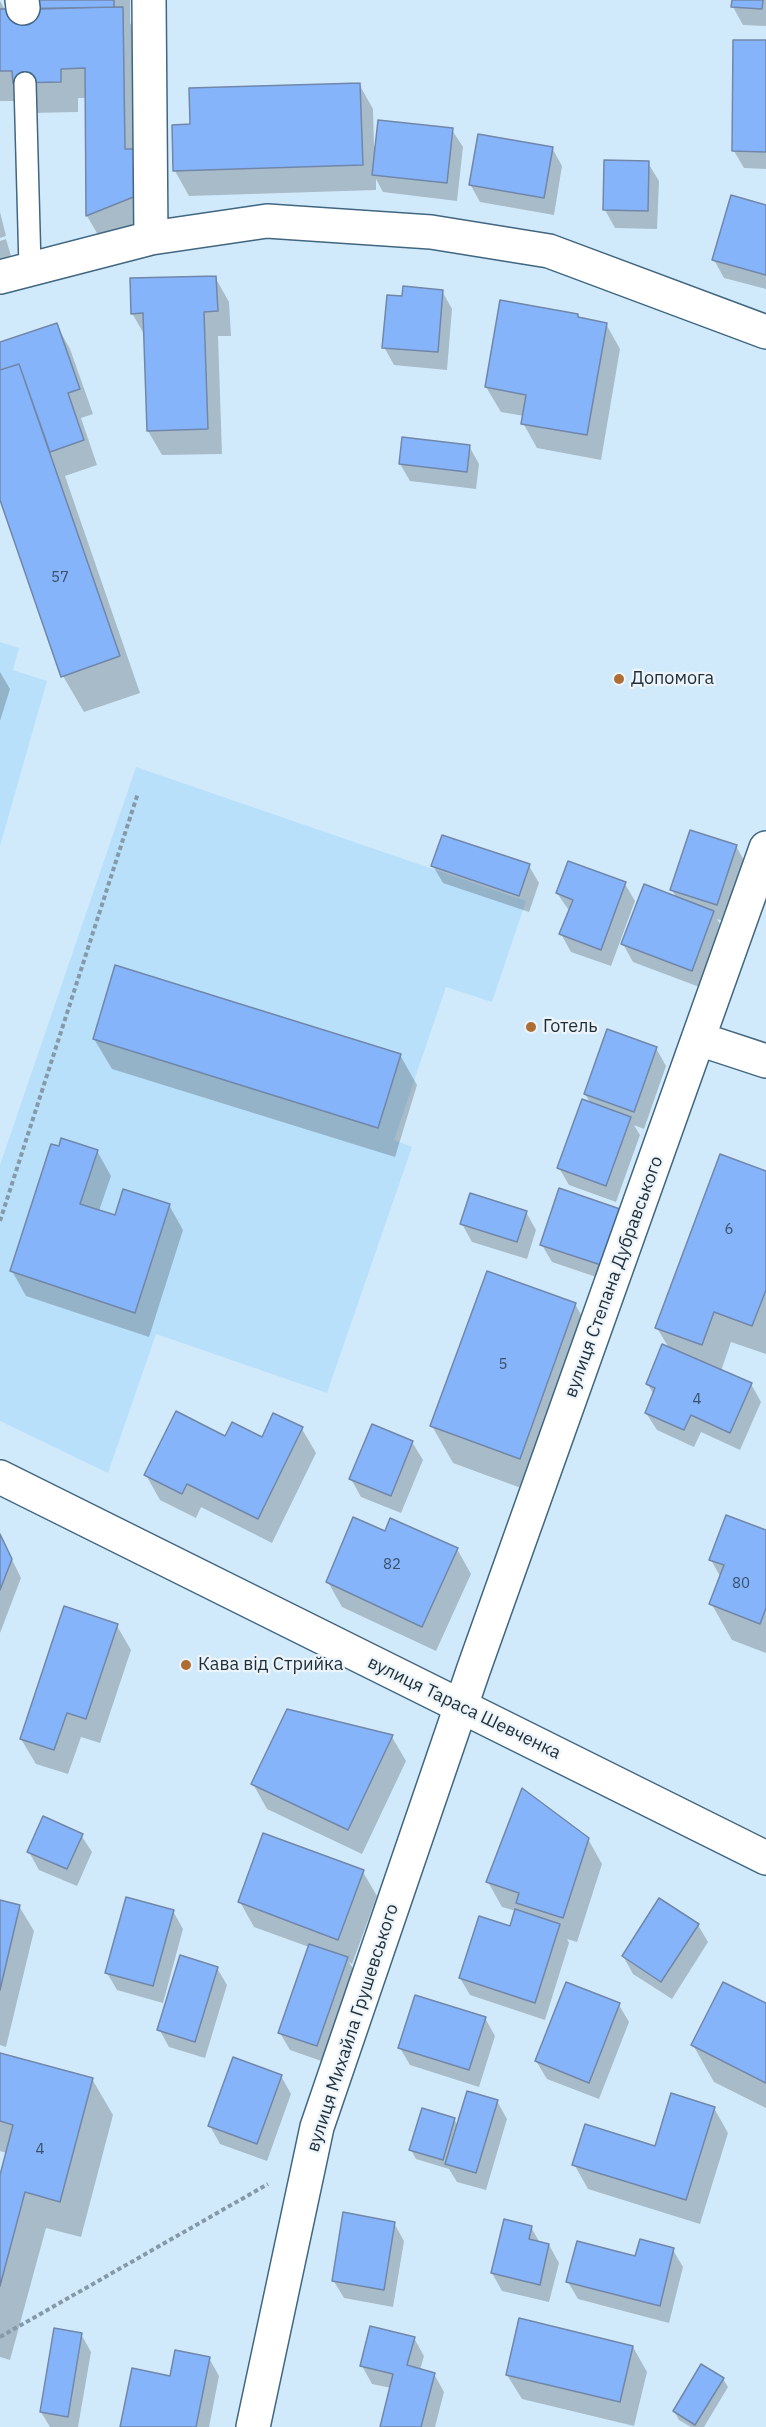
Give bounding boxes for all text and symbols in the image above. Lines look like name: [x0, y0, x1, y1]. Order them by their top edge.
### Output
house number: 57: [51, 569, 69, 587]
place label: Допомога: [631, 668, 714, 690]
marker: Допомога: [612, 672, 626, 686]
place label: Готель: [543, 1016, 598, 1038]
marker: Готель: [524, 1020, 538, 1034]
street label: вулиця Степана Дубравського: [560, 1153, 668, 1401]
house number: 6: [725, 1221, 733, 1239]
house number: 5: [499, 1356, 507, 1374]
house number: 4: [693, 1391, 701, 1409]
house number: 82: [383, 1556, 401, 1574]
house number: 80: [732, 1575, 750, 1593]
street label: вулиця Тараса Шевченка: [364, 1652, 564, 1764]
place label: Кава від Стрийка: [198, 1654, 343, 1676]
marker: Кава від Стрийка: [179, 1658, 193, 1672]
street label: вулиця Михайла Грушевського: [303, 1901, 403, 2155]
house number: 4: [36, 2141, 44, 2159]

